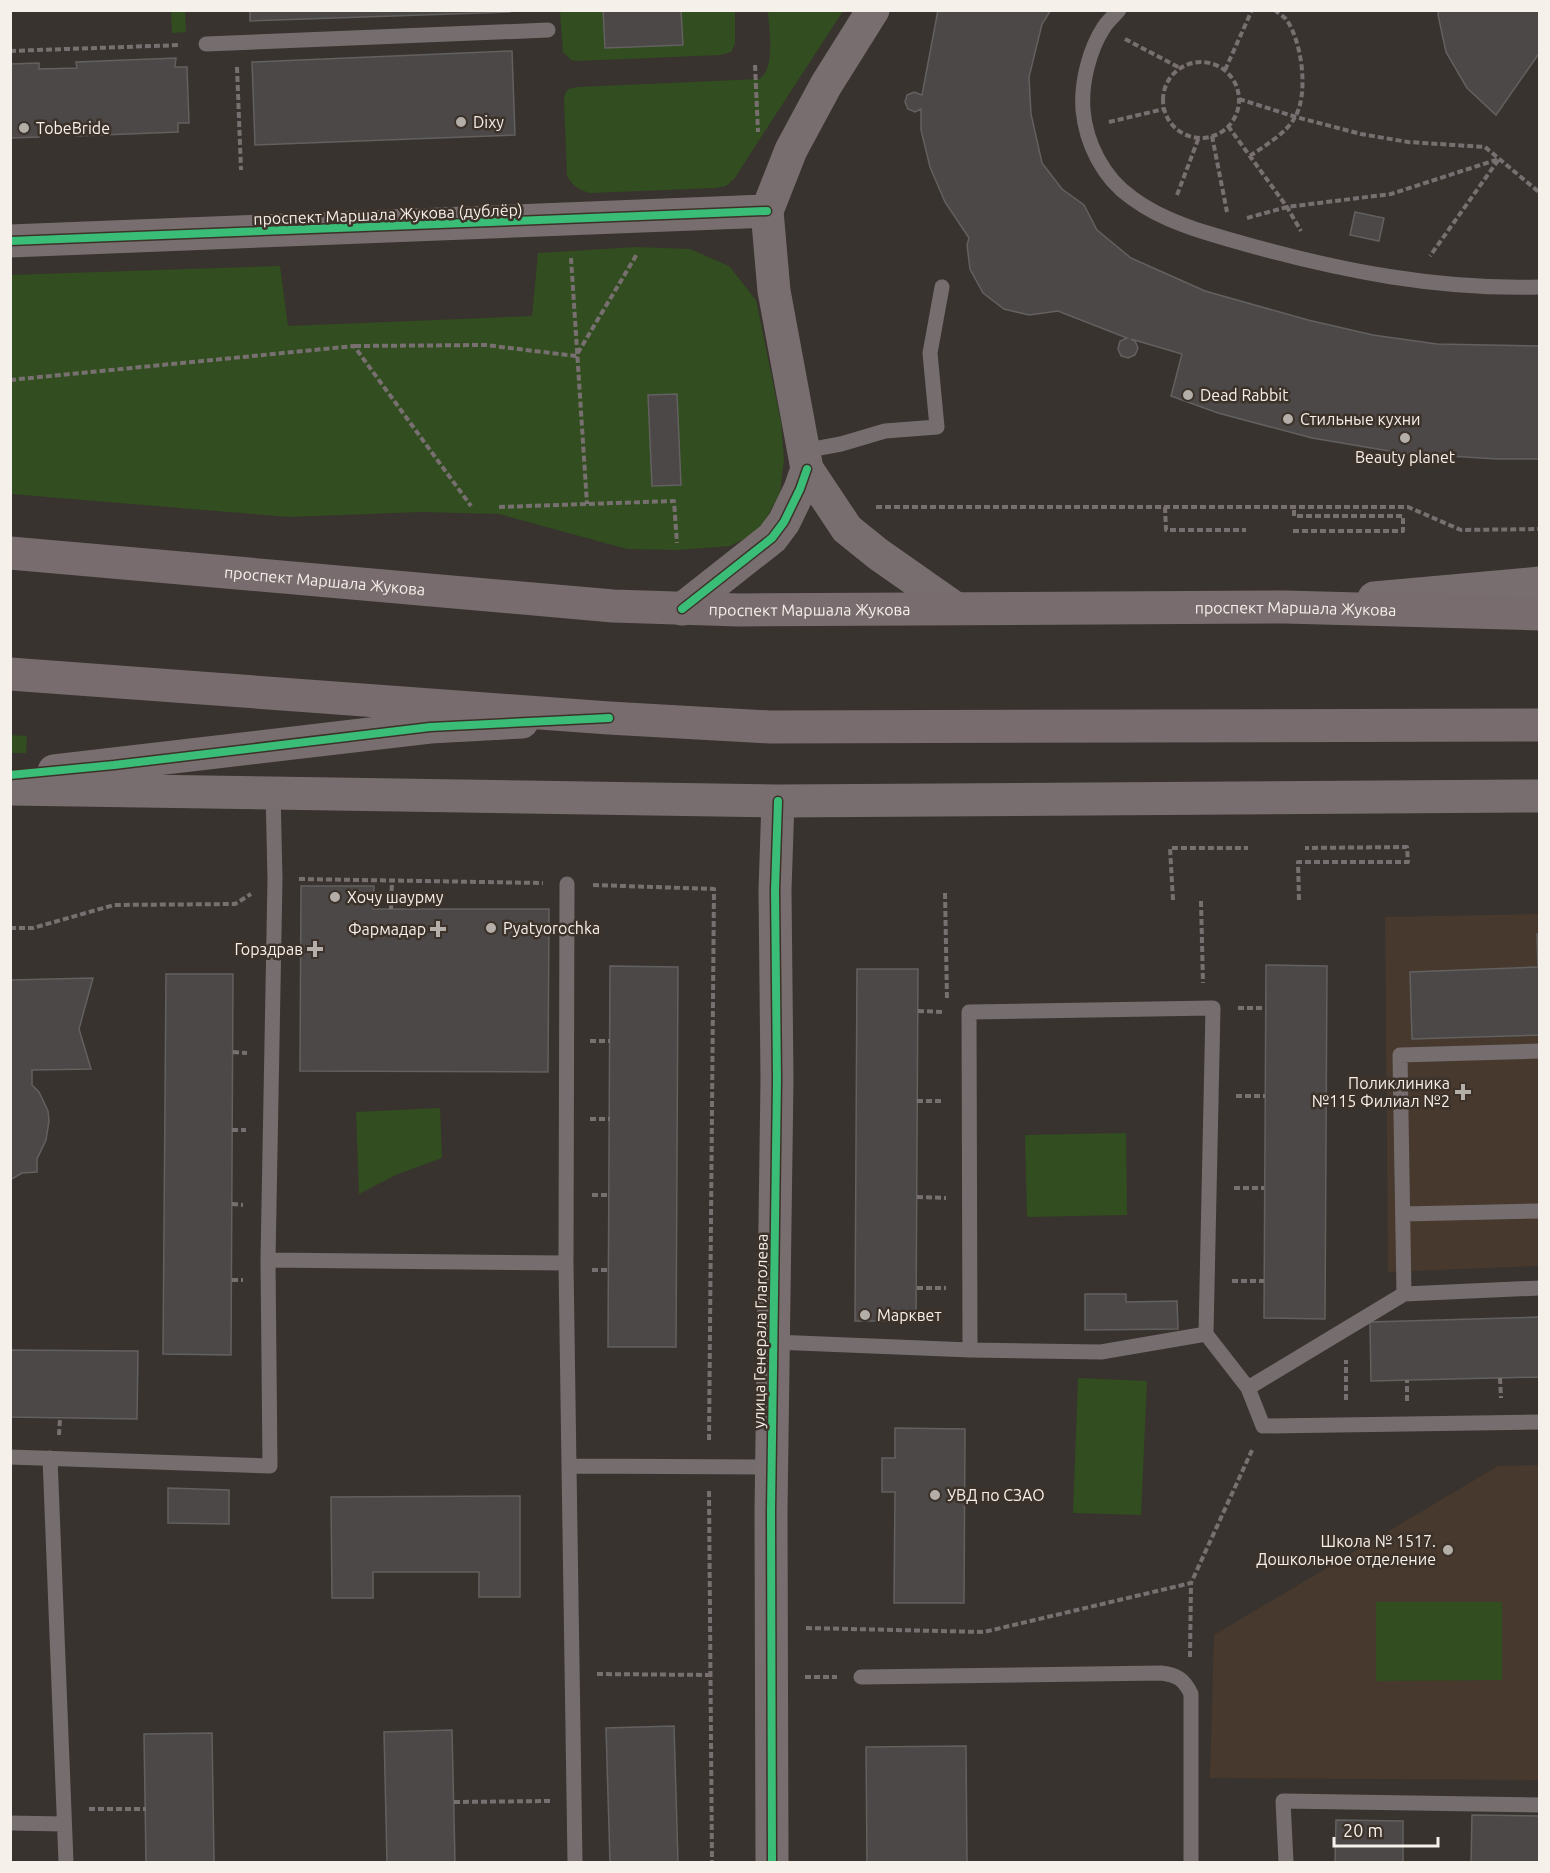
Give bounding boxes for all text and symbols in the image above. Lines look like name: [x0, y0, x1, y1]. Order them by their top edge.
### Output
place label: Dixy: [473, 113, 504, 131]
marker: Dixy: [454, 115, 468, 129]
place label: TobeBride: [36, 119, 110, 137]
marker: TobeBride: [17, 121, 31, 135]
street label: проспект Маршала Жукова (дублёр): [253, 200, 523, 229]
place label: Dead Rabbit: [1200, 386, 1289, 404]
marker: Dead Rabbit: [1181, 388, 1195, 402]
place label: Стильные кухни: [1300, 410, 1421, 428]
marker: Стильные кухни: [1281, 412, 1295, 426]
marker: Beauty planet: [1398, 431, 1412, 445]
place label: Beauty planet: [1355, 448, 1456, 466]
street label: проспект Маршала Жукова: [223, 563, 426, 598]
street label: проспект Маршала Жукова: [1195, 598, 1397, 619]
street label: проспект Маршала Жукова: [708, 600, 911, 619]
place label: Хочу шаурму: [347, 888, 444, 906]
marker: Хочу шаурму: [328, 890, 342, 904]
place label: Pyatyorochka: [503, 919, 600, 937]
place label: Фармадар: [348, 920, 426, 938]
marker: Pyatyorochka: [484, 921, 498, 935]
marker: Фармадар: [431, 922, 445, 936]
place label: Горздрав: [234, 940, 303, 958]
marker: Горздрав: [308, 942, 322, 956]
place label: Поликлиника №115 Филиал №2: [1312, 1074, 1450, 1110]
marker: Поликлиника №115 Филиал №2: [1454, 1083, 1472, 1101]
street label: улица Генерала Глаголева: [749, 1233, 771, 1429]
place label: Марквет: [877, 1306, 942, 1324]
marker: Марквет: [858, 1308, 872, 1322]
place label: УВД по СЗАО: [947, 1486, 1045, 1504]
marker: УВД по СЗАО: [928, 1488, 942, 1502]
place label: Школа № 1517. Дошкольное отделение: [1256, 1532, 1436, 1568]
marker: Школа № 1517. Дошкольное отделение: [1441, 1543, 1455, 1557]
scale bar: [1334, 1810, 1438, 1848]
text: 20 m: [1343, 1820, 1383, 1840]

